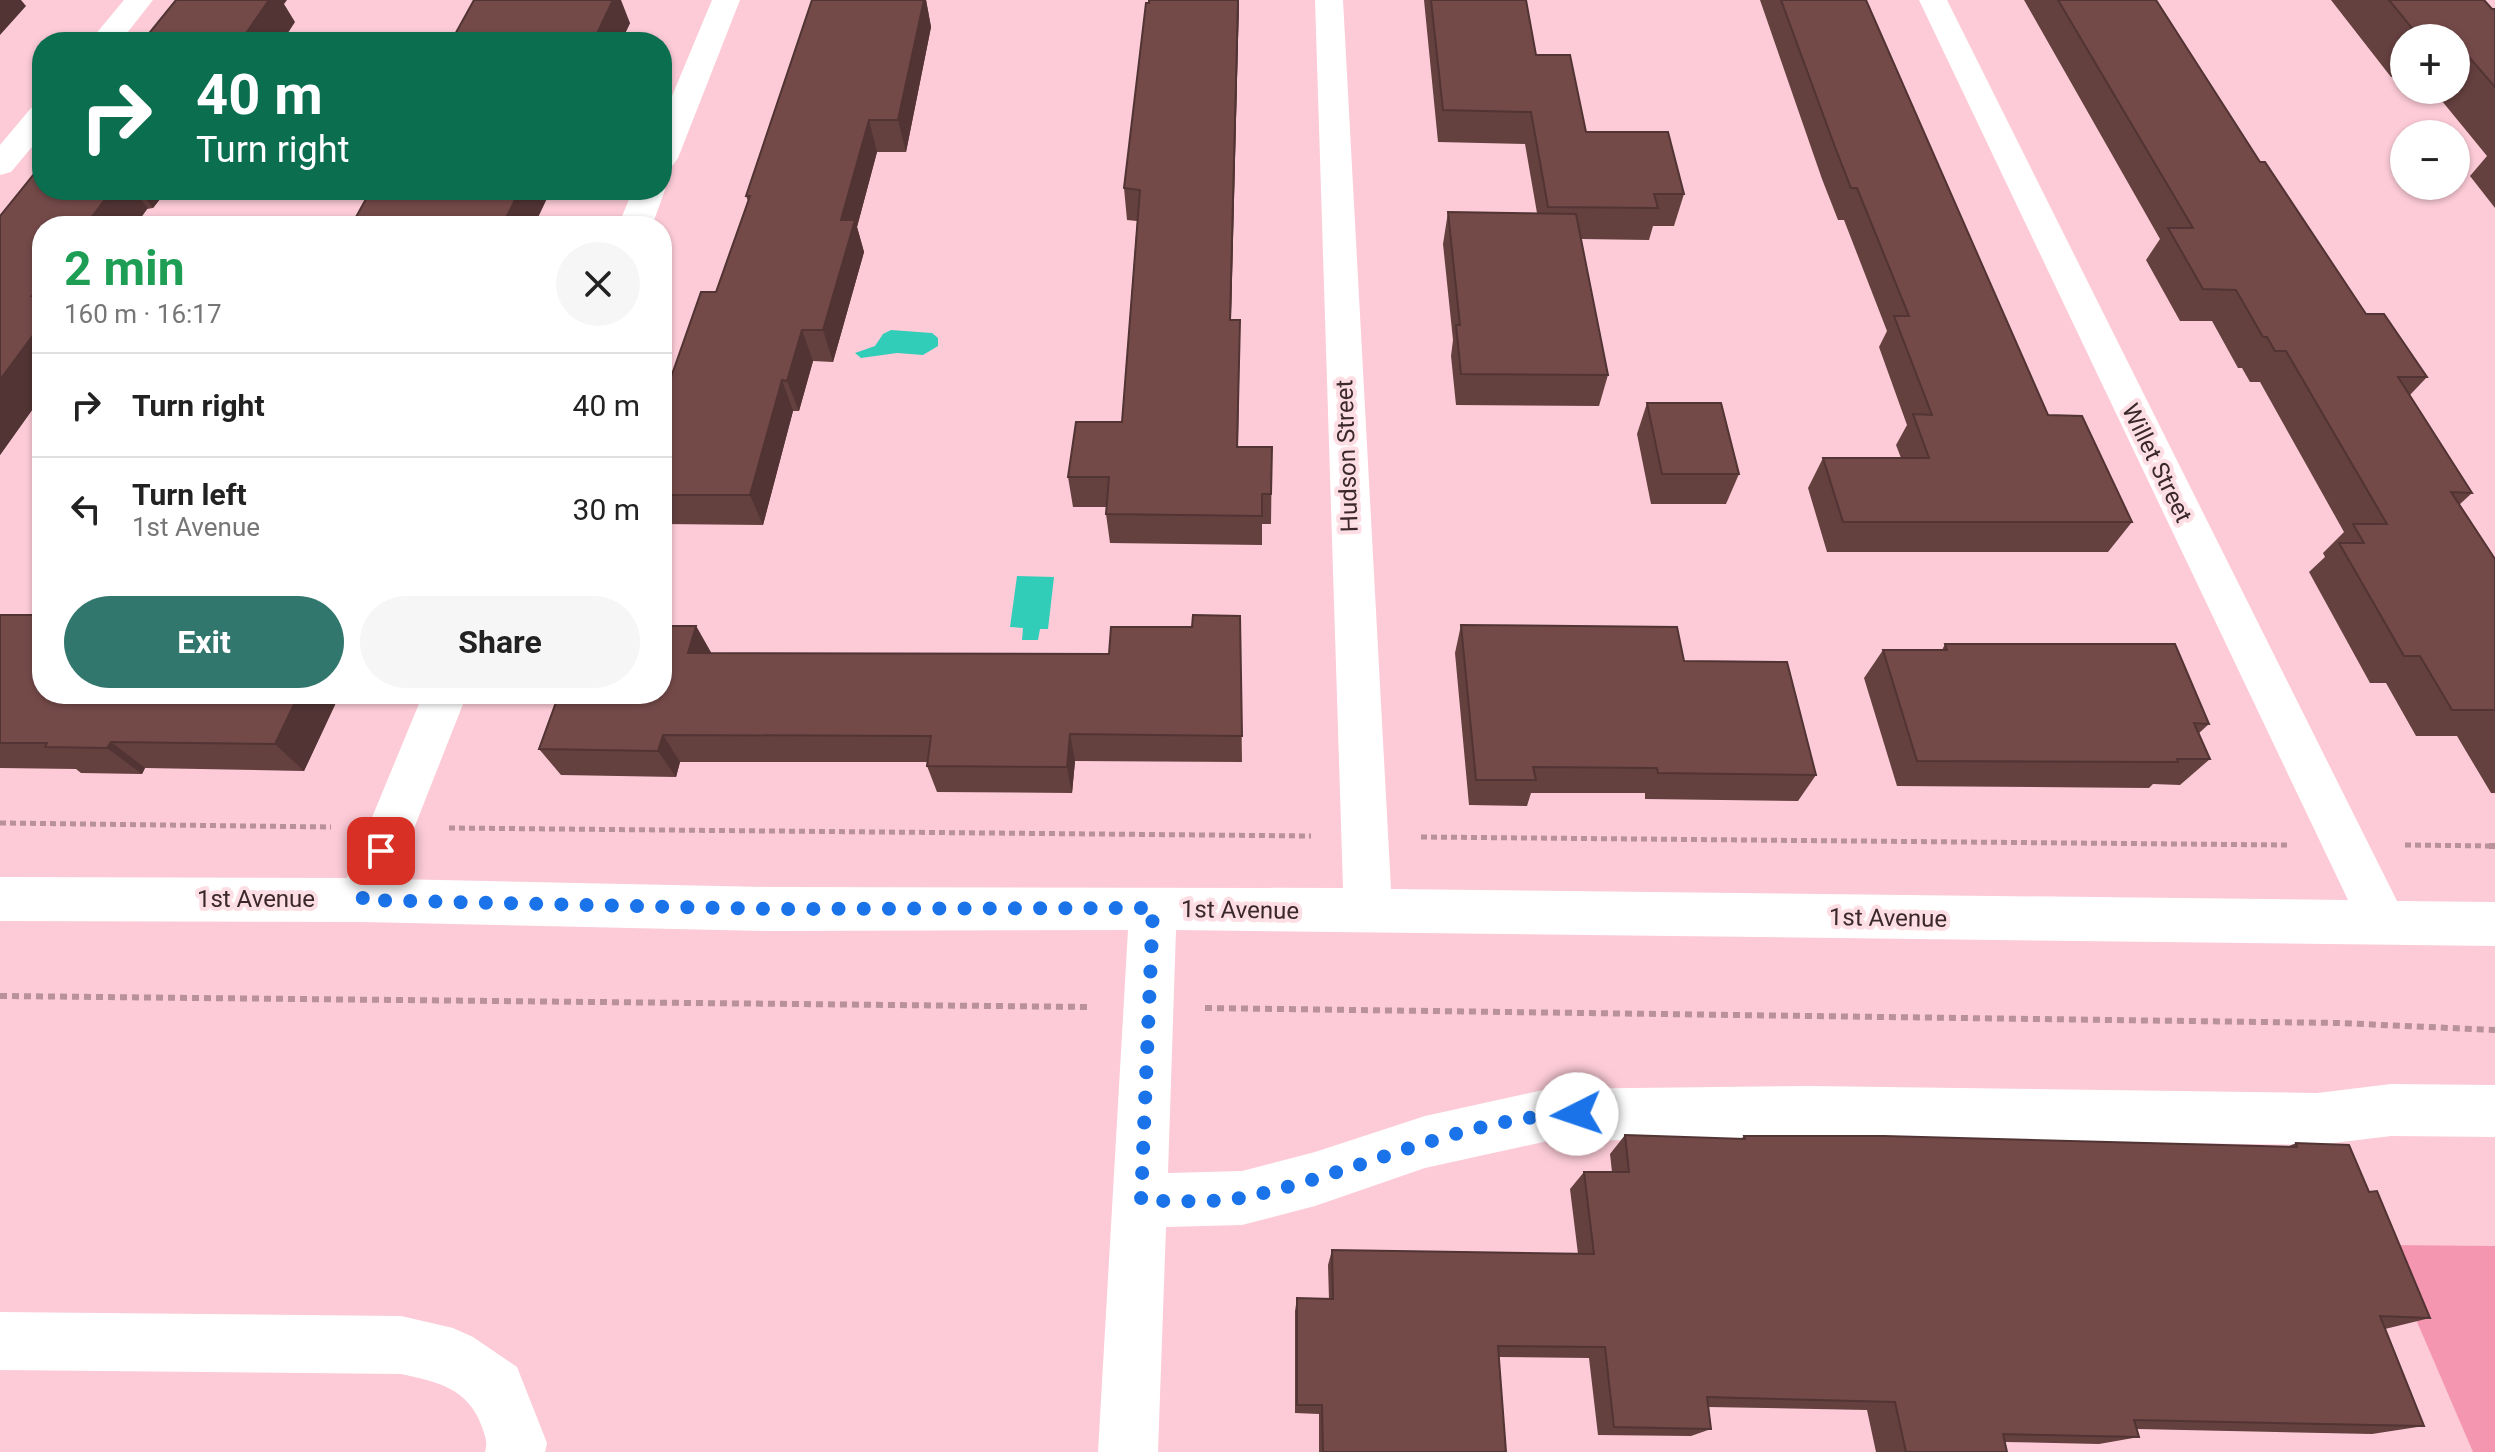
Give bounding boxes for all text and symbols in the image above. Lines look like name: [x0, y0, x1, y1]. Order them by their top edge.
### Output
map controls: [2390, 24, 2470, 200]
button: +: [2390, 24, 2470, 104]
text: 40 m: [196, 62, 323, 128]
icon: right: [64, 64, 168, 168]
button: −: [2390, 120, 2470, 200]
text: Turn right: [196, 129, 349, 171]
text: 2 min: [64, 240, 185, 297]
button: close: [556, 242, 640, 326]
text: 160 m · 16:17: [64, 299, 222, 329]
street label: Hudson Street: [1330, 379, 1364, 533]
icon: right: [64, 383, 108, 427]
text: Turn right: [132, 388, 265, 423]
text: 40 m: [573, 388, 640, 423]
street label: Willet Street: [2116, 399, 2198, 527]
text: Turn left: [132, 477, 247, 512]
icon: left: [64, 487, 108, 531]
text: 30 m: [573, 492, 640, 527]
text: 1st Avenue: [132, 512, 260, 542]
button: Exit: [64, 596, 344, 688]
button: Share: [360, 596, 640, 688]
pin: [347, 817, 415, 885]
icon: arrive: [359, 829, 403, 873]
street label: 1st Avenue: [197, 885, 315, 913]
street label: 1st Avenue: [1181, 895, 1299, 925]
street label: 1st Avenue: [1829, 903, 1947, 933]
position arrow: [1535, 1072, 1619, 1156]

